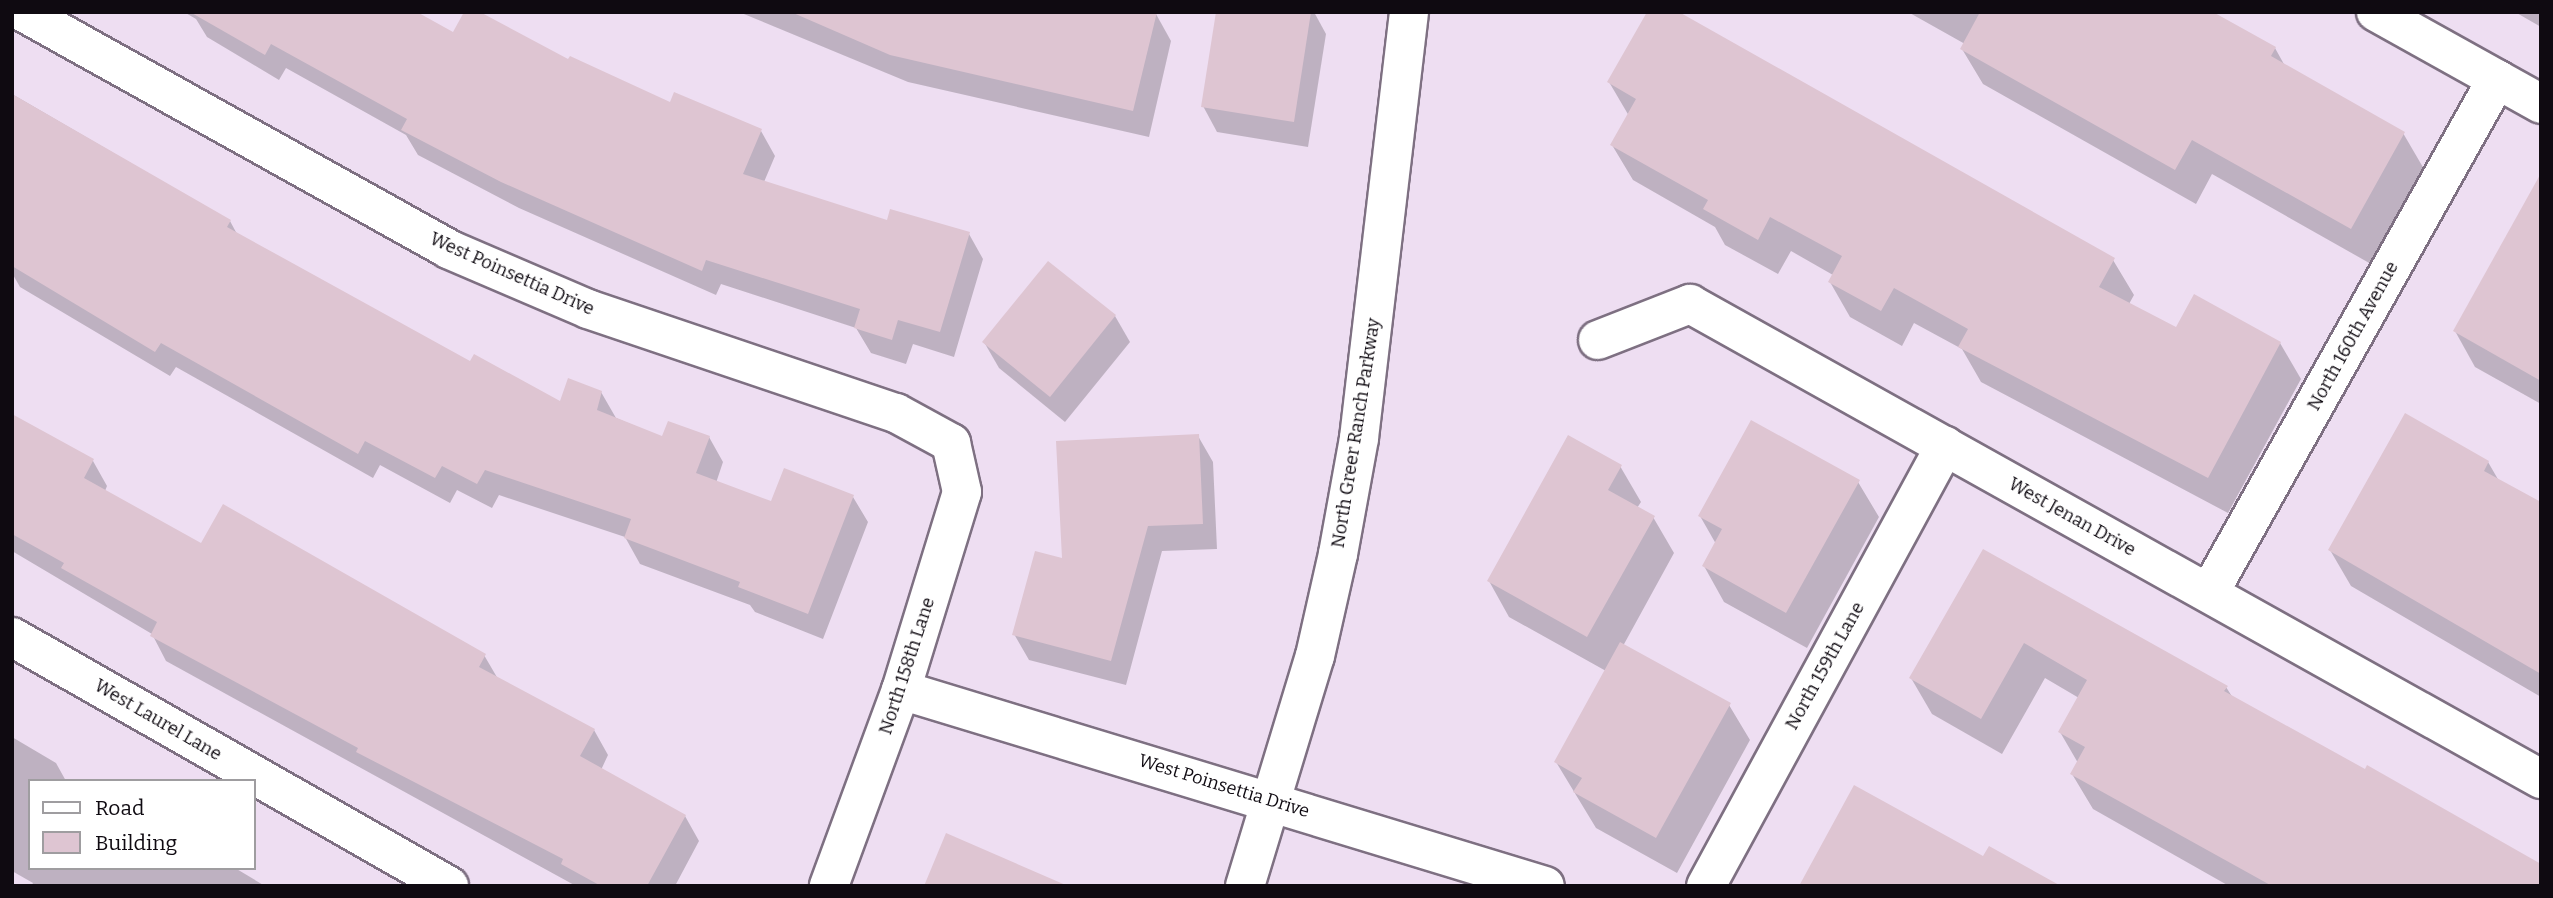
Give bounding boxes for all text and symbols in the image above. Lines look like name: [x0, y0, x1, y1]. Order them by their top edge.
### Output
street label: West Poinsettia Drive: [426, 228, 598, 320]
street label: North 160th Avenue: [2303, 258, 2403, 414]
street label: North Greer Ranch Parkway: [1327, 316, 1385, 550]
street label: West Jenan Drive: [2005, 473, 2139, 561]
street label: North 158th Lane: [875, 595, 939, 737]
street label: North 159th Lane: [1781, 598, 1869, 734]
street label: West Laurel Lane: [91, 675, 225, 765]
street label: West Poinsettia Drive: [1136, 750, 1312, 822]
legend: [28, 779, 256, 870]
text: Road: [95, 795, 144, 821]
text: Building: [95, 830, 177, 856]

